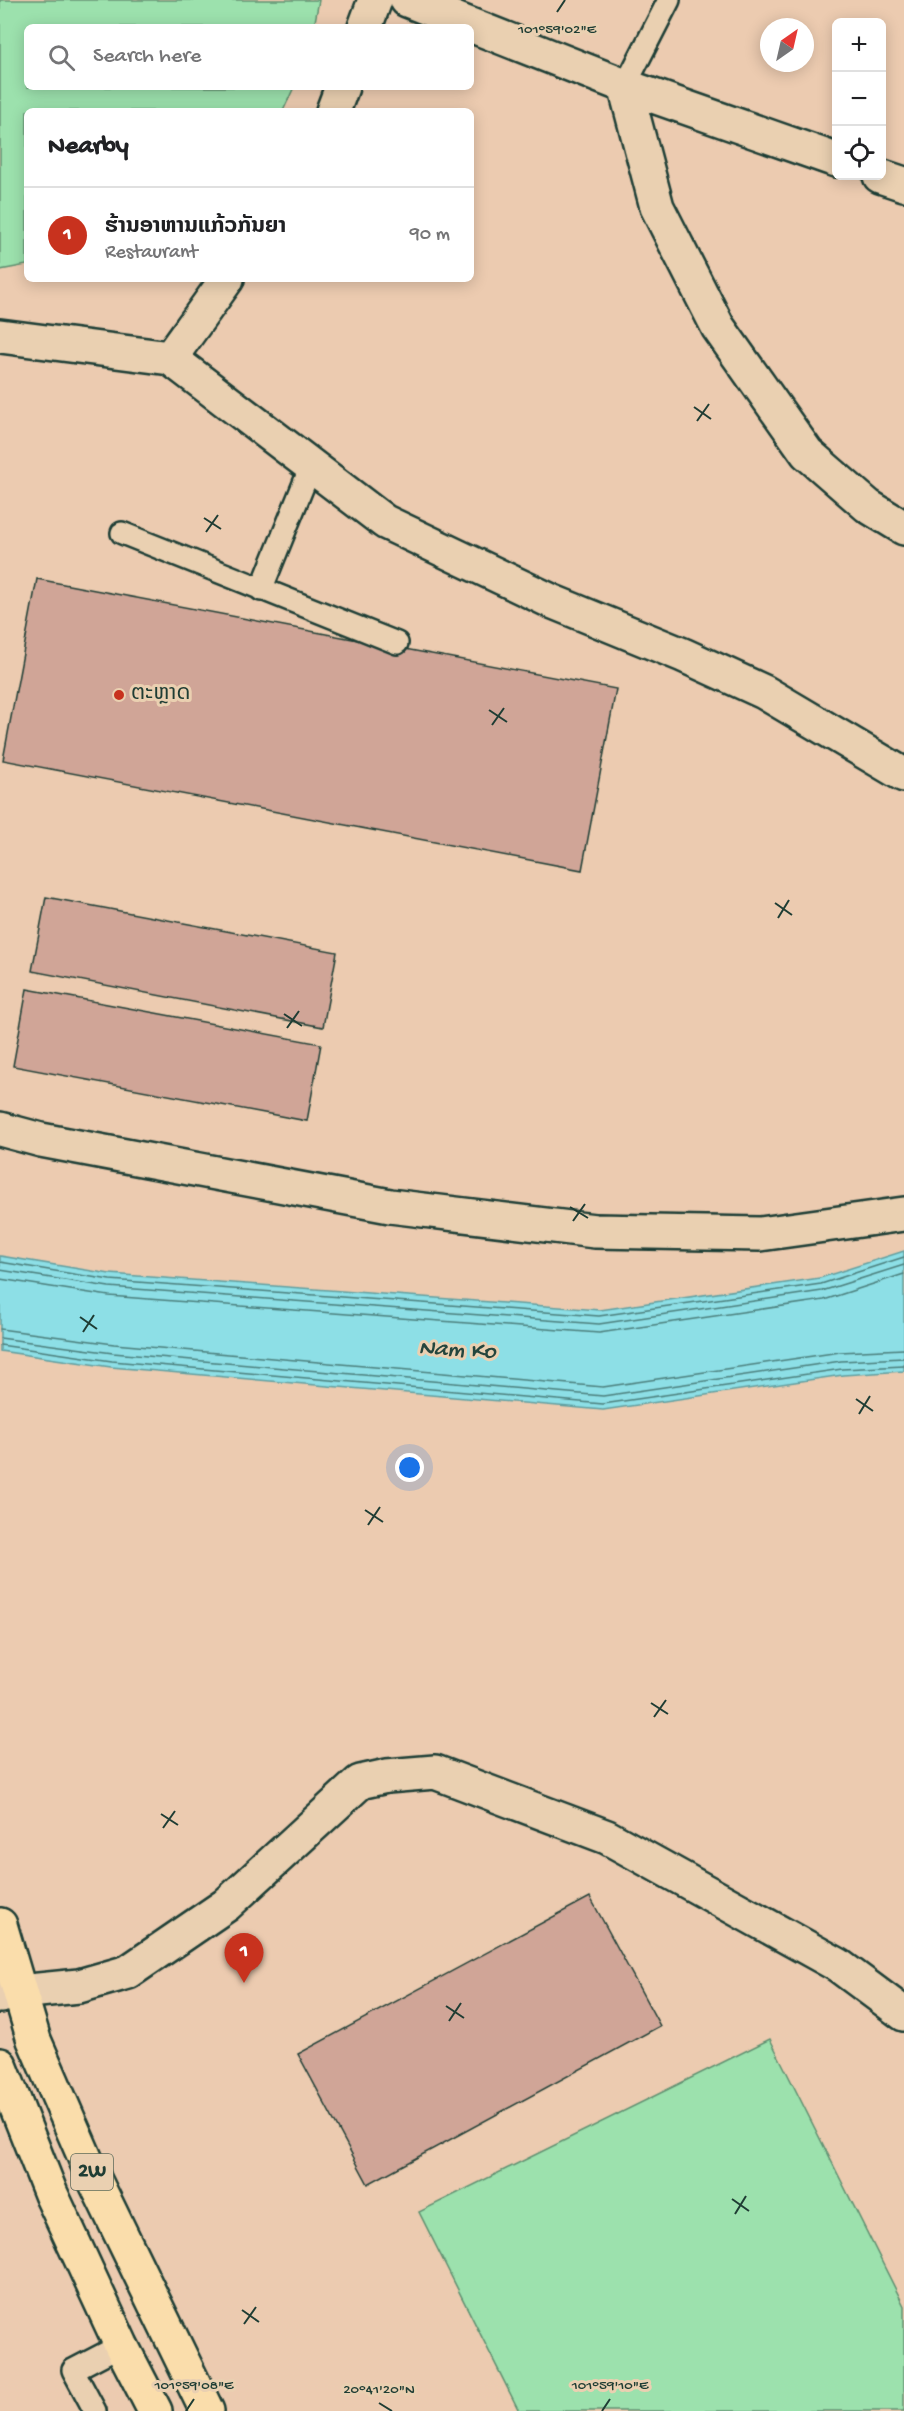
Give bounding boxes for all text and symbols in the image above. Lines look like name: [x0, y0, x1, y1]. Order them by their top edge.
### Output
north arrow: [760, 18, 814, 72]
map controls: [832, 18, 886, 180]
button: +: [832, 18, 886, 72]
text: 101°59'02"E: [517, 21, 597, 39]
search box: [24, 24, 474, 90]
icon: search: [45, 41, 78, 74]
text: Search here: [93, 44, 201, 70]
button: −: [832, 72, 886, 126]
button: locate: [832, 126, 886, 180]
text: Nearby: [48, 132, 129, 163]
text: ຮ້ານອາຫານແກ້ວກັນຍາ: [105, 215, 286, 241]
text: 1: [63, 224, 72, 247]
text: 90 m: [410, 224, 450, 247]
text: Restaurant: [105, 242, 198, 265]
place label: ຕະຫຼາດ: [131, 682, 191, 708]
marker: ຕະຫຼາດ: [112, 688, 126, 702]
water label: Nam Ko: [418, 1334, 498, 1368]
your location: [395, 1453, 424, 1482]
pin: 1: [224, 1934, 264, 1983]
road number: 2W: [71, 2154, 113, 2190]
text: 101°59'08"E: [154, 2377, 234, 2395]
text: 101°59'10"E: [571, 2377, 649, 2395]
text: 20°41'20"N: [343, 2381, 415, 2399]

